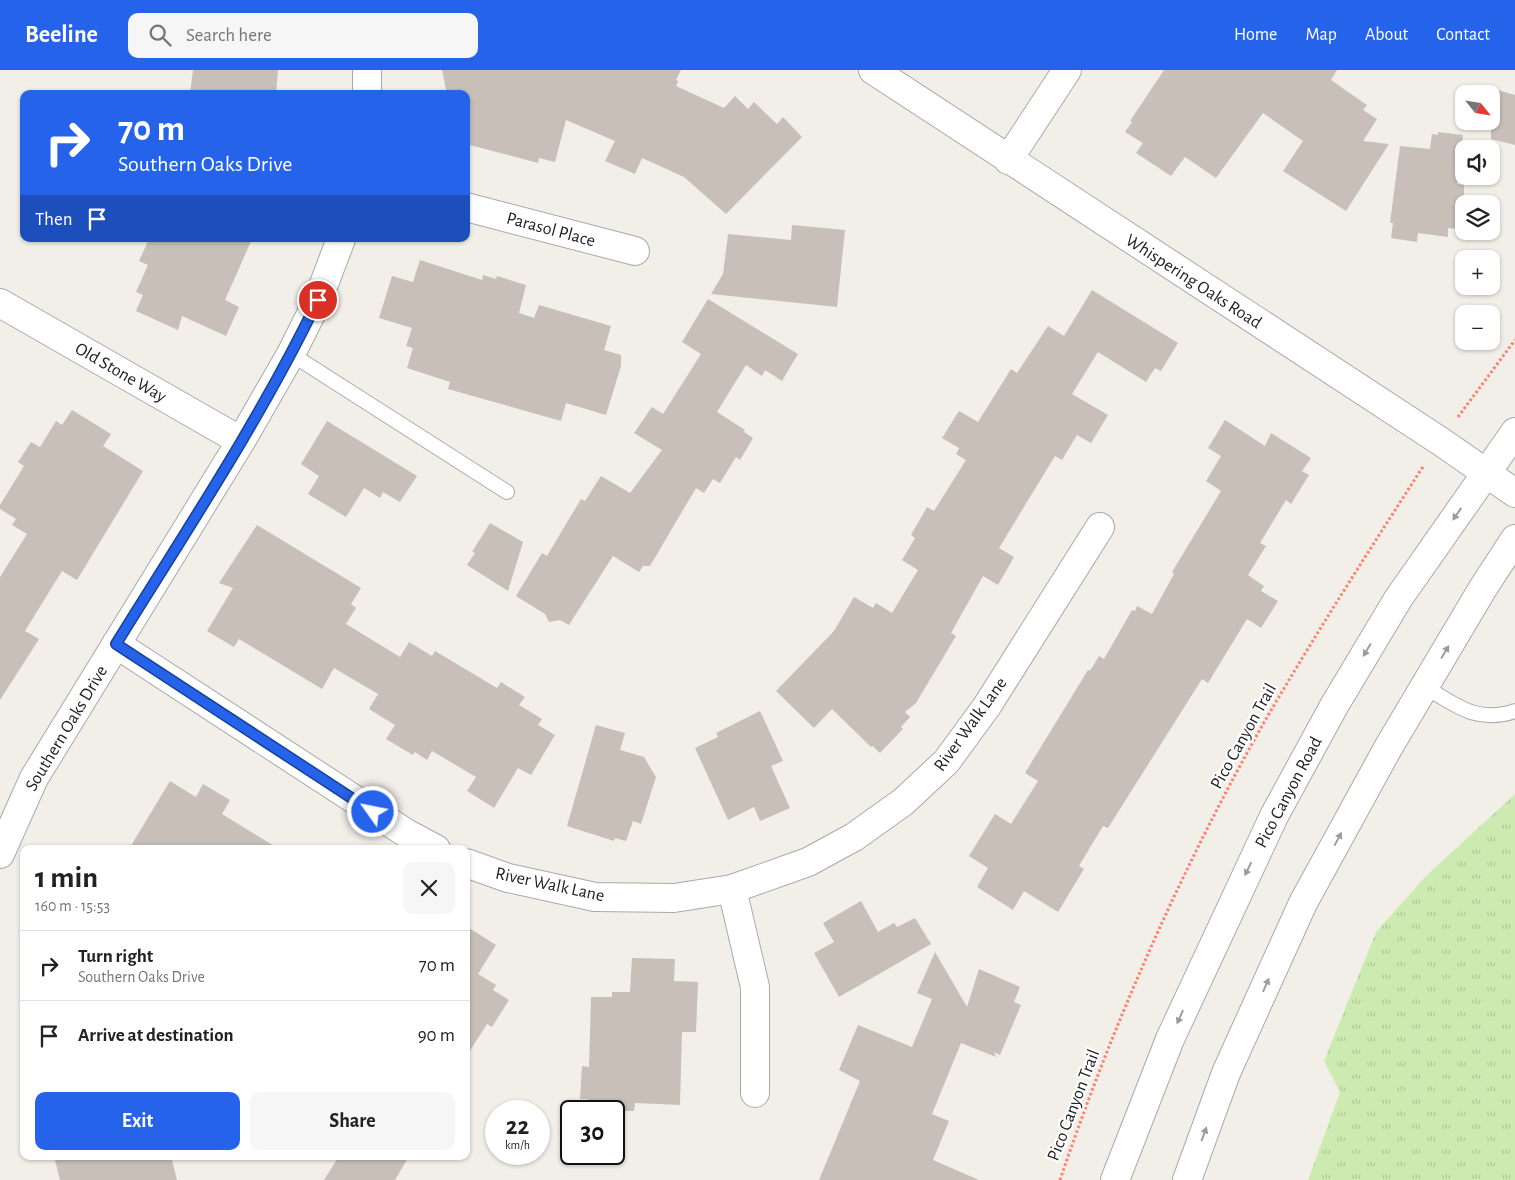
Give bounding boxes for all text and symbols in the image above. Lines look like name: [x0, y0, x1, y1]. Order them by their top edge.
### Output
search box: [128, 13, 478, 58]
icon: search: [146, 21, 174, 49]
text: Beeline: [25, 23, 98, 47]
text: Search here: [186, 26, 272, 45]
text: Home: [1234, 26, 1277, 44]
text: Map: [1305, 26, 1337, 44]
text: About: [1365, 26, 1408, 44]
text: Contact: [1436, 26, 1490, 44]
north arrow: [1455, 85, 1500, 130]
map controls: [1455, 85, 1500, 350]
icon: right: [35, 110, 100, 175]
text: 70 m: [118, 112, 185, 147]
button: sound: [1455, 140, 1500, 185]
text: Southern Oaks Drive: [118, 153, 292, 175]
button: layers: [1455, 195, 1500, 240]
icon: arrive: [83, 205, 111, 233]
street label: Parasol Place: [504, 209, 597, 250]
text: Then: [35, 210, 73, 229]
street label: Whispering Oaks Road: [1122, 231, 1265, 332]
button: +: [1455, 250, 1500, 295]
pin: [297, 279, 339, 321]
icon: arrive: [304, 286, 332, 314]
button: −: [1455, 305, 1500, 350]
street label: Old Stone Way: [72, 340, 170, 406]
one-way arrow: [1452, 507, 1462, 521]
one-way arrow: [1363, 643, 1372, 656]
one-way arrow: [1440, 646, 1449, 659]
street label: Southern Oaks Drive: [22, 663, 111, 794]
street label: River Walk Lane: [931, 674, 1011, 775]
street label: Pico Canyon Trail: [1207, 681, 1280, 792]
street label: Pico Canyon Road: [1252, 734, 1326, 851]
position arrow: [346, 785, 398, 837]
one-way arrow: [1334, 832, 1342, 846]
button: close: [403, 862, 455, 914]
one-way arrow: [1244, 862, 1252, 876]
text: 1 min: [35, 863, 98, 893]
street label: River Walk Lane: [494, 865, 606, 905]
text: 160 m · 15:53: [35, 898, 110, 914]
text: Turn right: [78, 947, 153, 966]
icon: right: [35, 952, 63, 980]
text: 70 m: [419, 956, 455, 975]
text: Southern Oaks Drive: [78, 969, 205, 985]
one-way arrow: [1263, 978, 1271, 992]
one-way arrow: [1176, 1010, 1184, 1024]
icon: arrive: [35, 1022, 63, 1050]
text: Arrive at destination: [78, 1026, 234, 1045]
text: 90 m: [418, 1026, 455, 1045]
street label: Pico Canyon Trail: [1044, 1047, 1103, 1164]
button: Exit: [35, 1092, 240, 1150]
button: Share: [250, 1092, 455, 1150]
speed limit sign: 30: [560, 1100, 625, 1165]
text: 22: [506, 1114, 529, 1139]
one-way arrow: [1200, 1127, 1208, 1141]
text: km/h: [505, 1139, 530, 1151]

